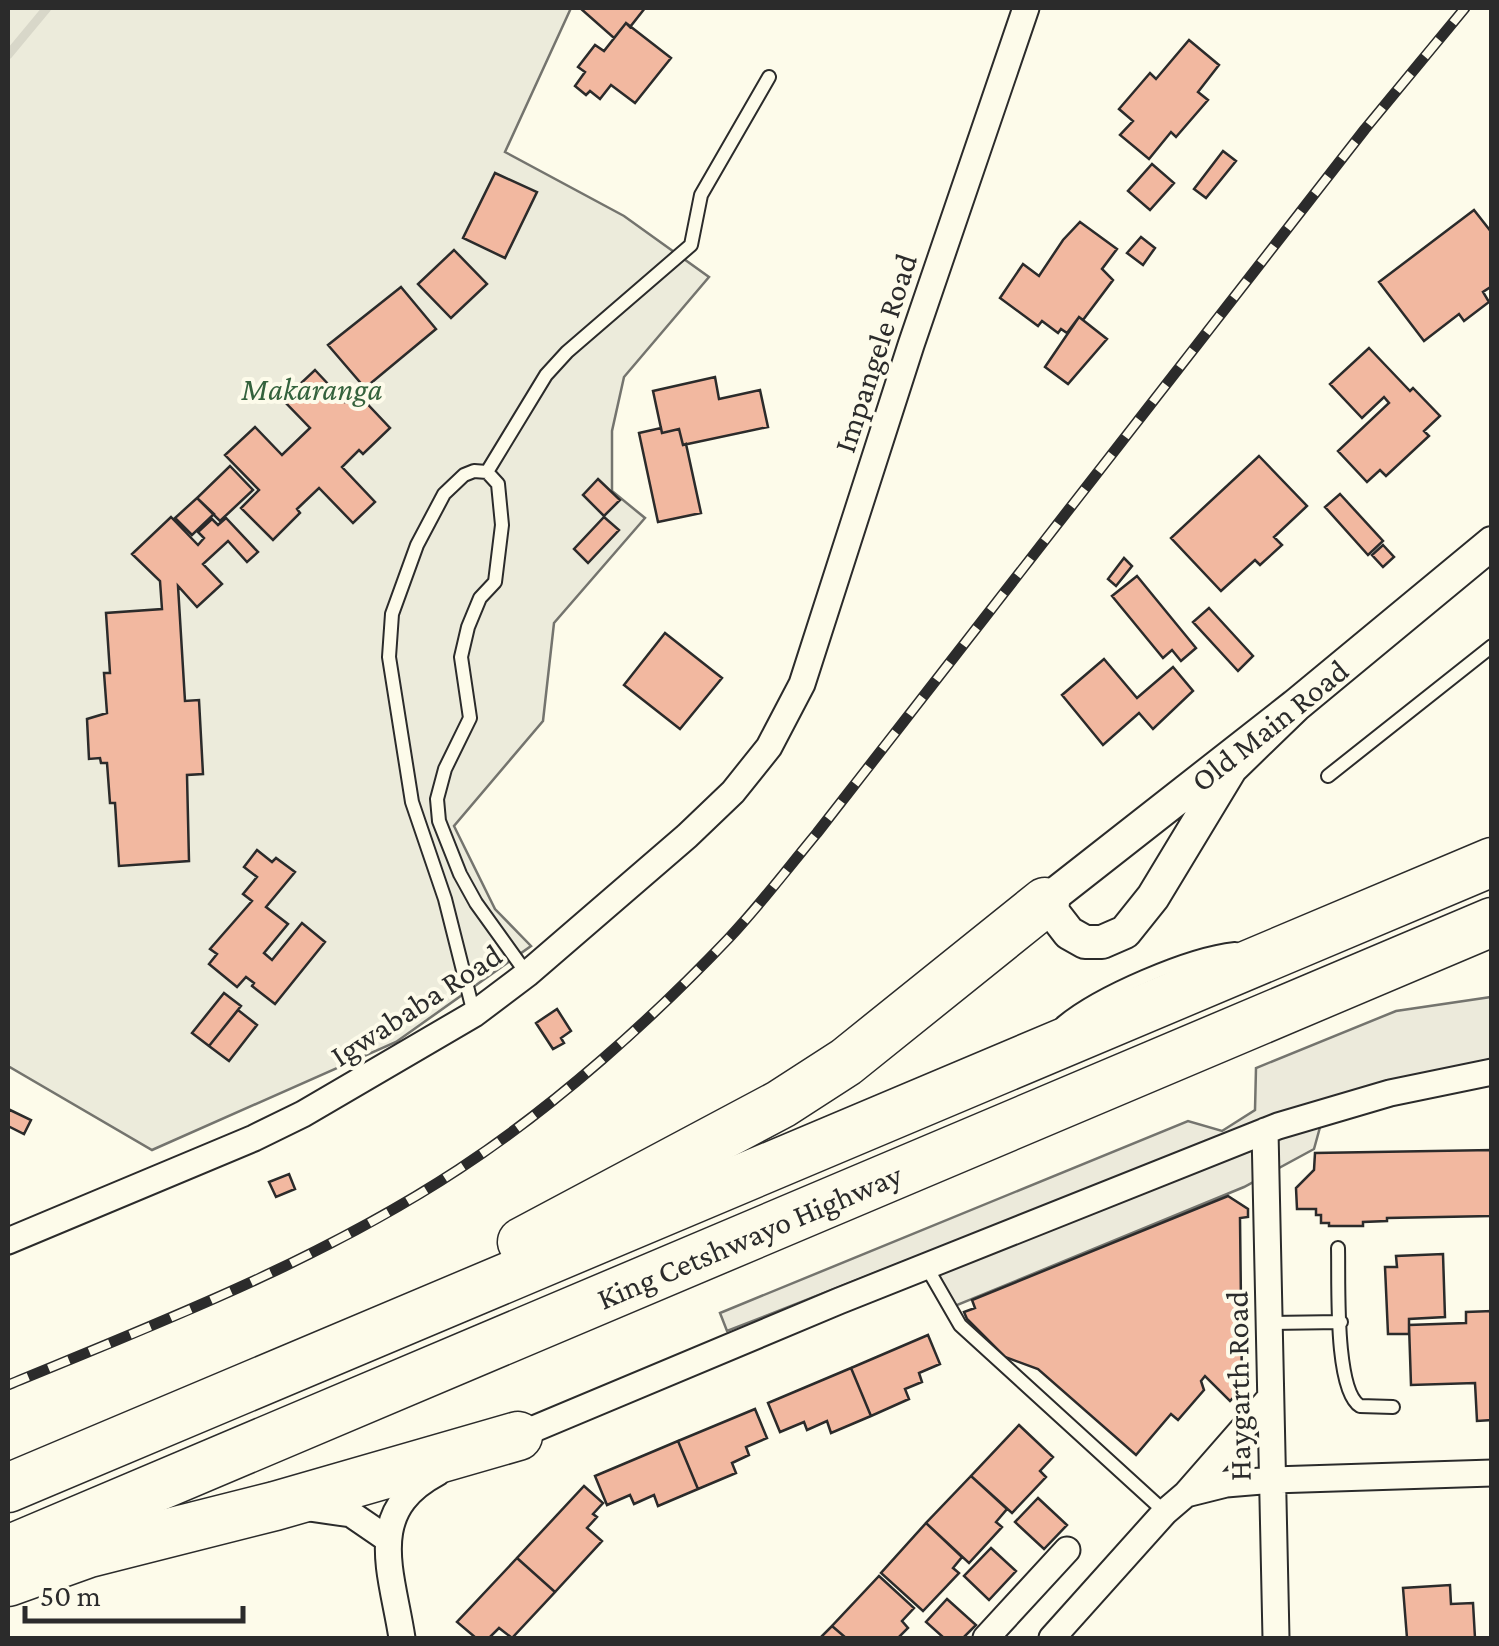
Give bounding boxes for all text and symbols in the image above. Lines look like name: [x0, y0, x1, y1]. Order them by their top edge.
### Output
street label: Impangele Road: [826, 249, 924, 457]
park label: Makaranga: [240, 371, 383, 407]
street label: Old Main Road: [1184, 652, 1355, 799]
street label: Igwababa Road: [324, 936, 508, 1074]
street label: King Cetshwayo Highway: [592, 1156, 907, 1317]
street label: Haygarth Road: [1218, 1290, 1258, 1481]
scale bar: [25, 1561, 242, 1623]
text: 50 m: [40, 1579, 101, 1612]

